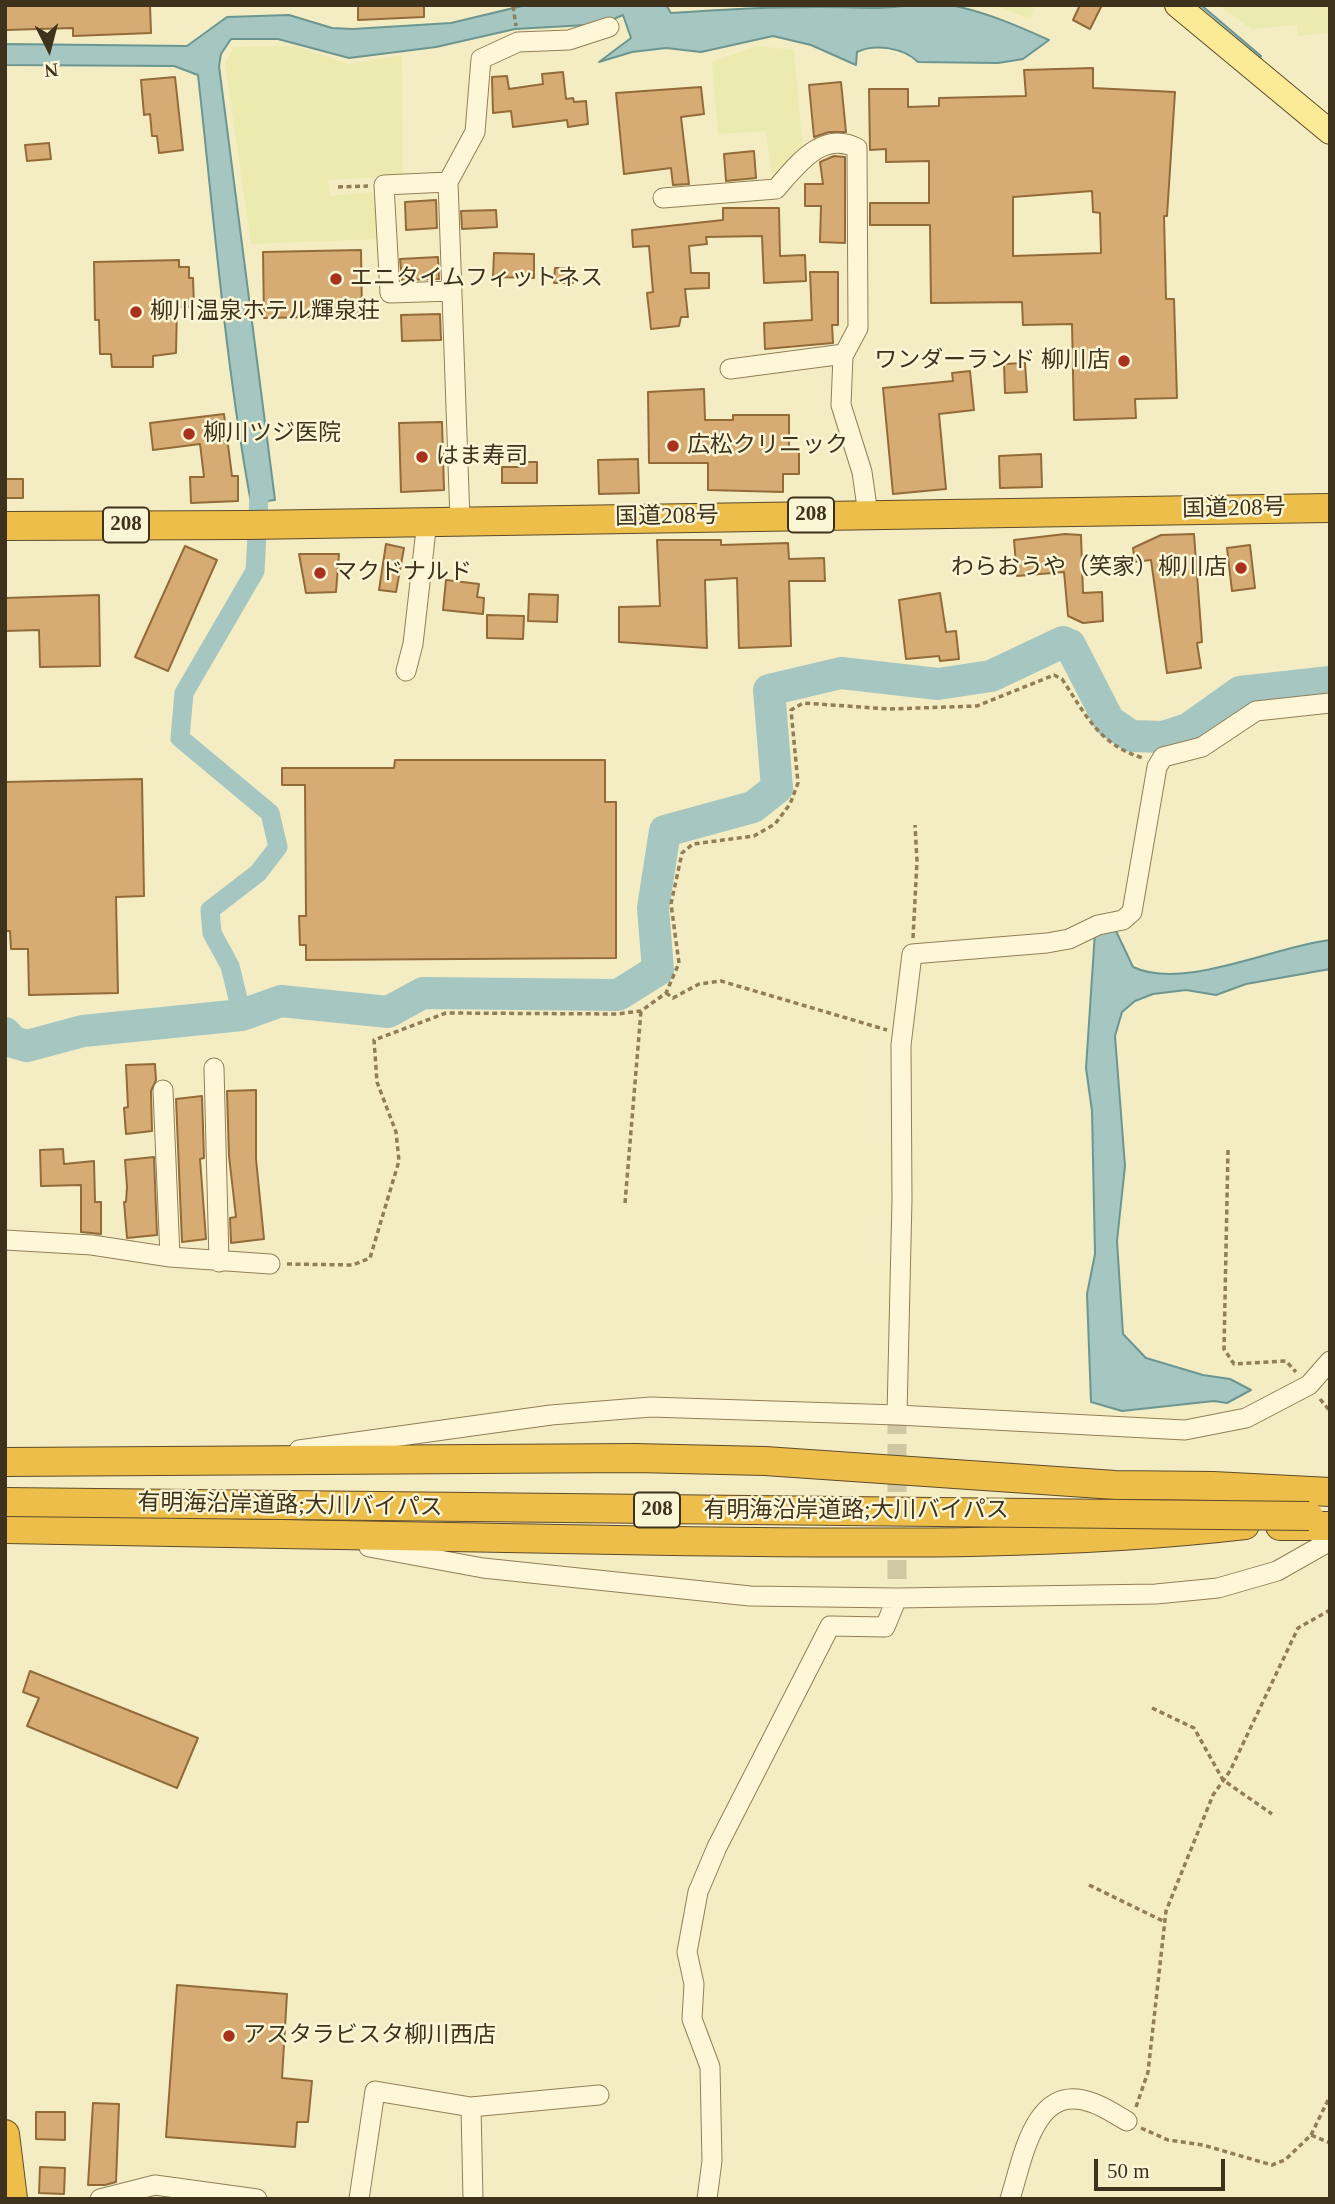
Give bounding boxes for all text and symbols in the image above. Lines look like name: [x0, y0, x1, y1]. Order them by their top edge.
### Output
north arrow: [14, 14, 84, 84]
text: N: [43, 59, 59, 82]
place label: エニタイムフィットネス: [350, 265, 603, 293]
marker: エニタイムフィットネス: [328, 271, 344, 287]
place label: 柳川温泉ホテル輝泉荘: [150, 298, 380, 326]
marker: 柳川温泉ホテル輝泉荘: [128, 304, 144, 320]
place label: ワンダーランド 柳川店: [874, 347, 1110, 375]
marker: ワンダーランド 柳川店: [1116, 353, 1132, 369]
place label: 柳川ツジ医院: [203, 420, 341, 448]
marker: 柳川ツジ医院: [181, 426, 197, 442]
place label: 広松クリニック: [687, 432, 848, 460]
marker: 広松クリニック: [665, 438, 681, 454]
place label: はま寿司: [436, 443, 528, 471]
marker: はま寿司: [414, 449, 430, 465]
street label: 国道208号: [1182, 494, 1286, 524]
road number: 208: [788, 498, 834, 532]
street label: 国道208号: [615, 502, 719, 532]
road number: 208: [103, 508, 149, 542]
place label: わらおうや（笑家）柳川店: [951, 554, 1227, 582]
place label: マクドナルド: [334, 559, 472, 587]
marker: わらおうや（笑家）柳川店: [1233, 560, 1249, 576]
marker: マクドナルド: [312, 565, 328, 581]
street label: 有明海沿岸道路;大川バイパス: [137, 1490, 443, 1522]
road number: 208: [634, 1492, 680, 1528]
street label: 有明海沿岸道路;大川バイパス: [703, 1497, 1009, 1525]
place label: アスタラビスタ柳川西店: [243, 2022, 496, 2050]
marker: アスタラビスタ柳川西店: [221, 2028, 237, 2044]
scale bar: [1097, 2144, 1228, 2188]
text: 50 m: [1107, 2159, 1150, 2183]

